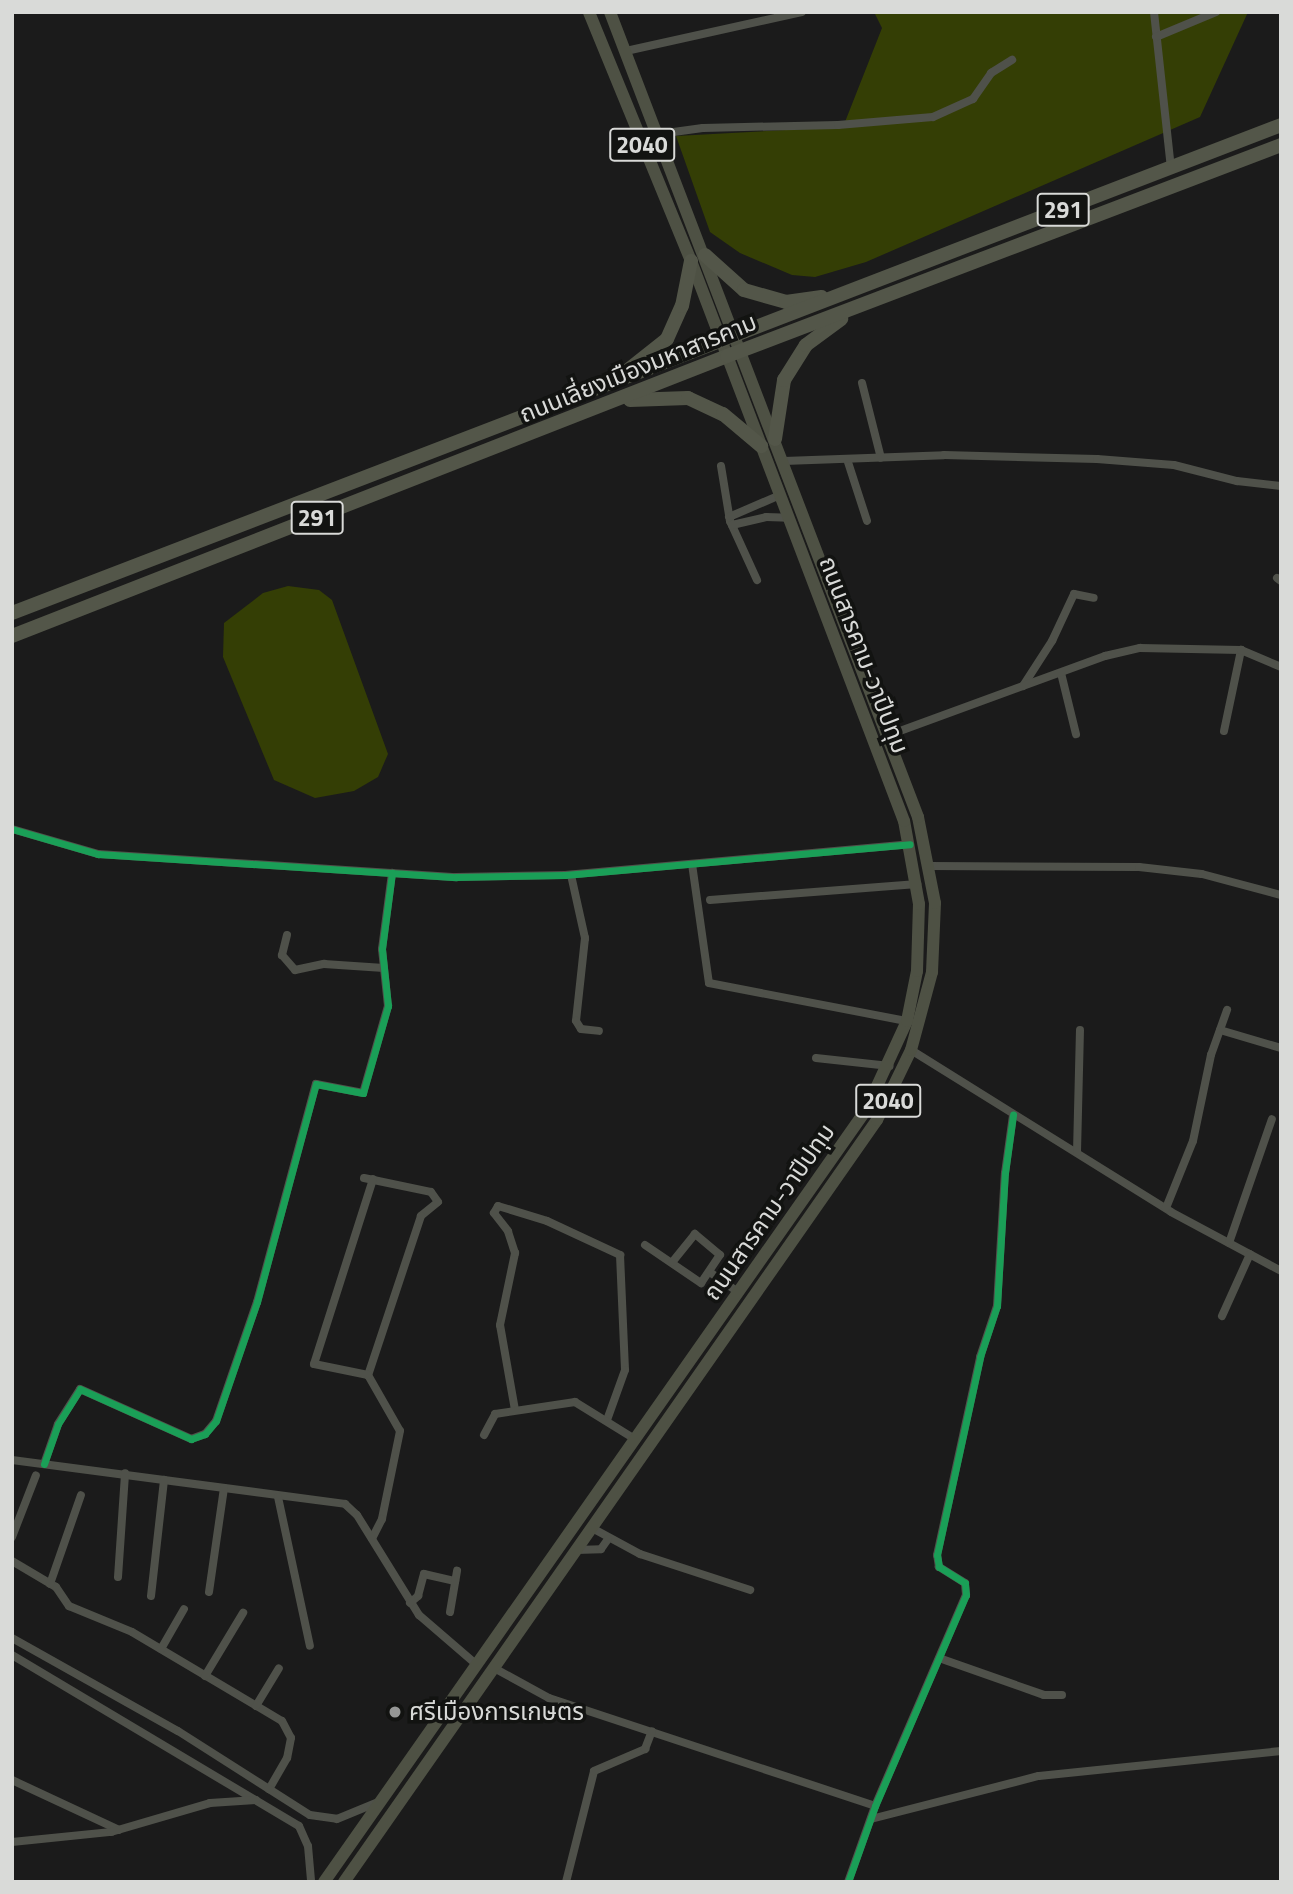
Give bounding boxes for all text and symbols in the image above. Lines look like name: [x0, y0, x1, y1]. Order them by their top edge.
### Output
road number: 2040: [609, 126, 675, 164]
road number: 291: [1035, 190, 1091, 230]
street label: ถนนเลี่ยงเมืองมหาสารคาม: [515, 307, 761, 429]
road number: 291: [289, 498, 345, 538]
street label: ถนนสารคาม-วาปีปทุม: [813, 552, 915, 758]
road number: 2040: [855, 1082, 921, 1120]
street label: ถนนสารคาม-วาปีปทุม: [697, 1118, 841, 1306]
place label: ศรีเมืองการเกษตร: [409, 1698, 584, 1726]
marker: ศรีเมืองการเกษตร: [387, 1704, 403, 1720]

